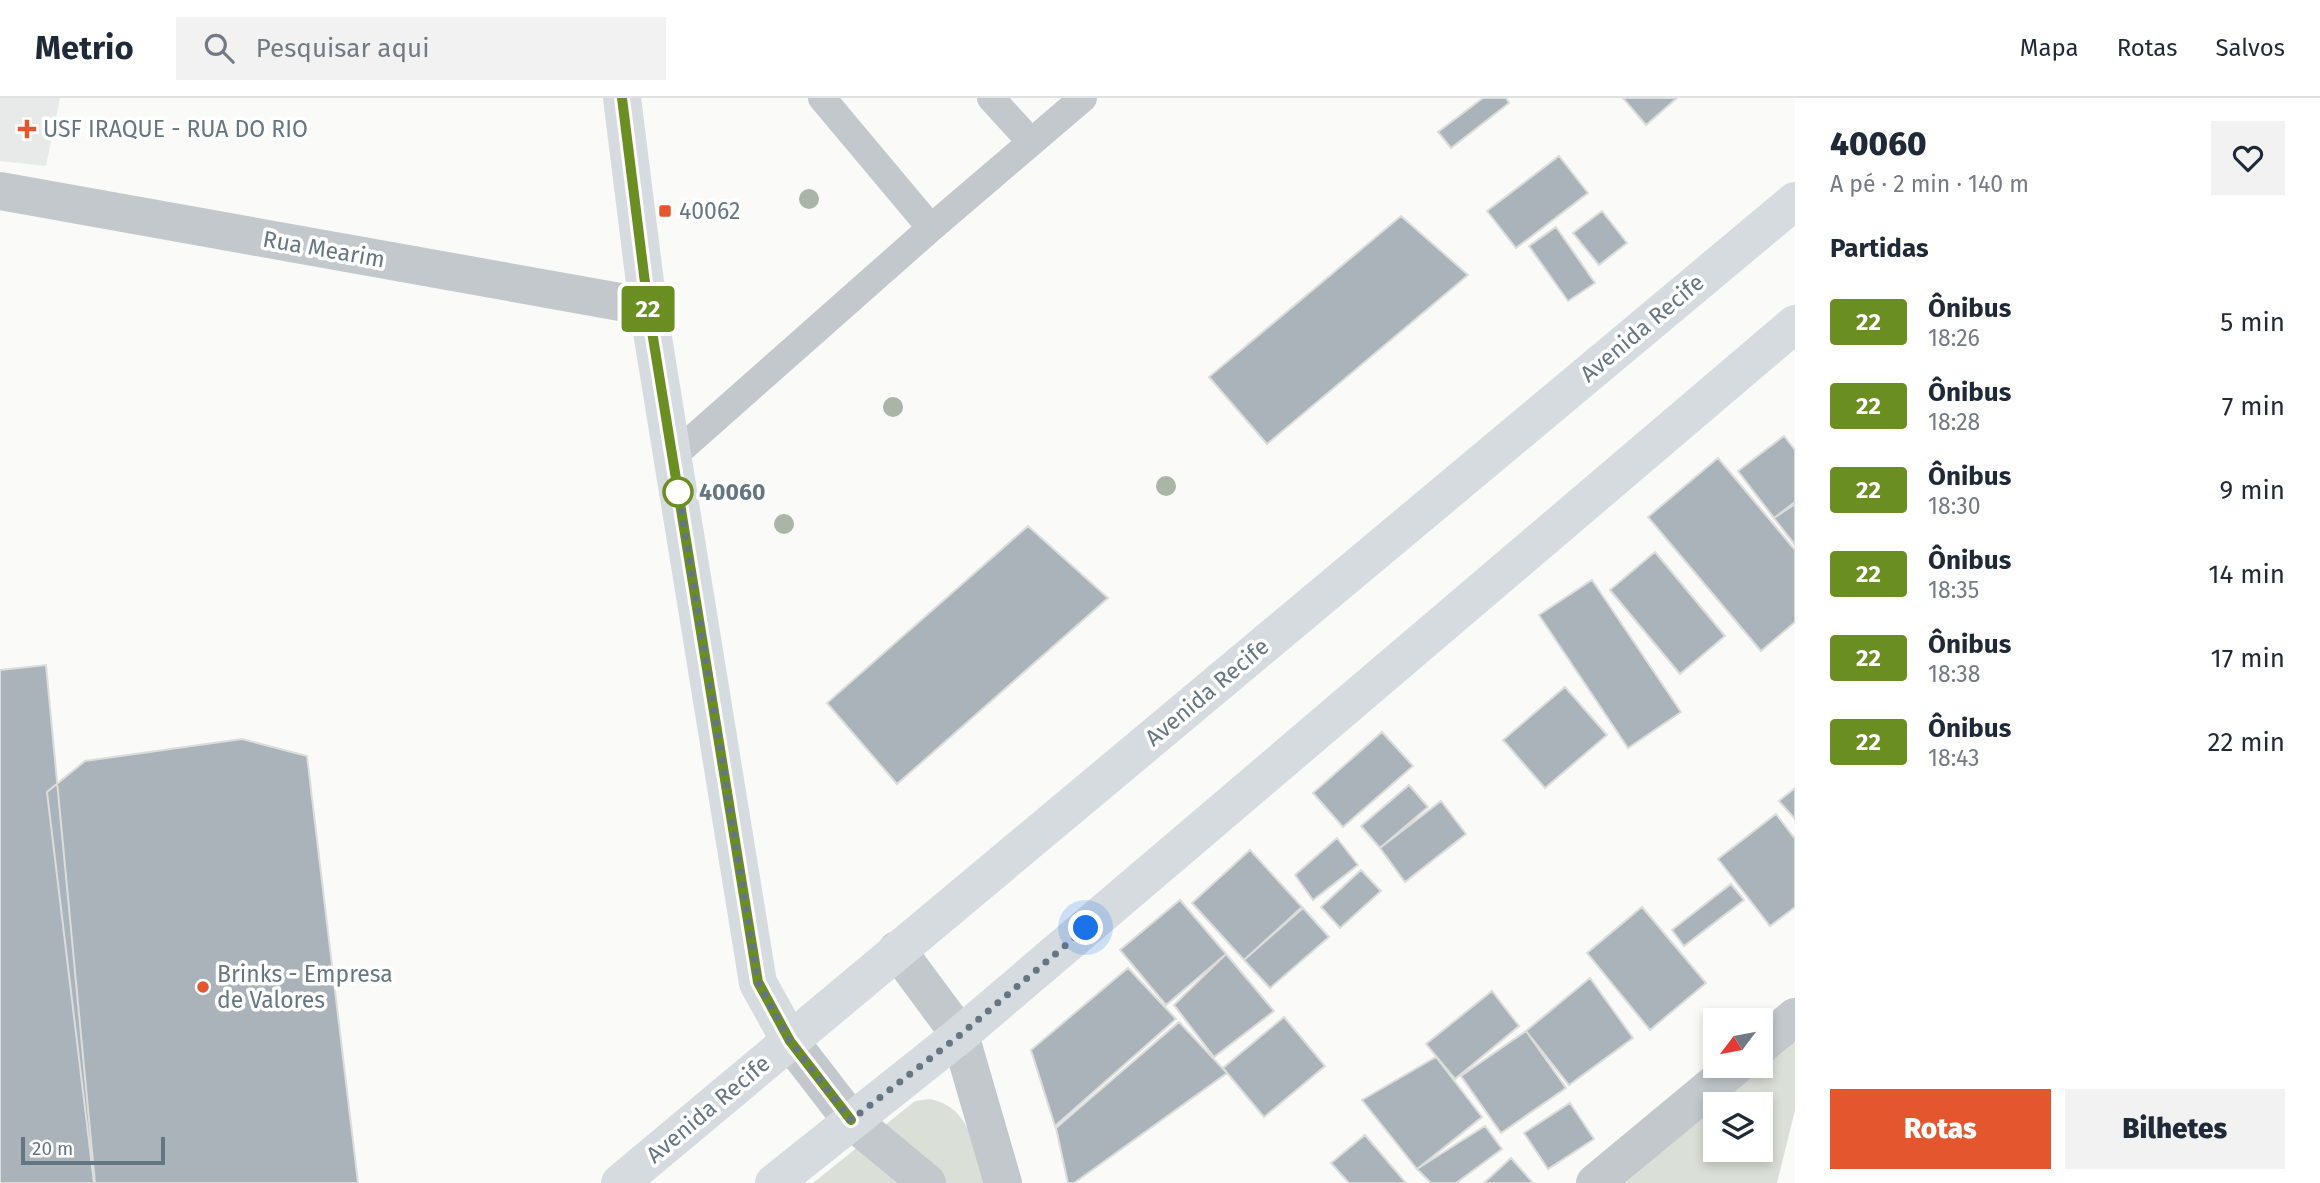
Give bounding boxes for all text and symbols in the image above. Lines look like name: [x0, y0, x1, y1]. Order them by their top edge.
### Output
search box: [176, 17, 666, 80]
text: Metrio: [35, 28, 134, 68]
icon: search: [200, 29, 238, 67]
text: Pesquisar aqui: [256, 33, 429, 64]
text: Mapa: [2020, 34, 2079, 62]
text: Rotas: [2117, 34, 2177, 62]
text: Salvos: [2215, 34, 2285, 62]
place label: USF IRAQUE - RUA DO RIO: [43, 115, 308, 143]
marker: USF IRAQUE - RUA DO RIO: [17, 119, 37, 139]
button: heart: [2211, 121, 2285, 195]
text: 40060: [1830, 124, 1927, 164]
text: A pé · 2 min · 140 m: [1830, 170, 2029, 198]
place label: 40062: [679, 197, 740, 225]
marker: 40062: [657, 203, 673, 219]
street label: Rua Mearim: [261, 224, 387, 274]
text: Partidas: [1830, 233, 1928, 264]
street label: Avenida Recife: [1574, 268, 1710, 388]
line badge: 22: [616, 286, 680, 332]
text: Ônibus: [1928, 293, 2011, 324]
text: 22: [636, 295, 660, 323]
text: 5 min: [2220, 307, 2285, 338]
text: 22: [1856, 308, 1881, 336]
text: 18:26: [1928, 324, 1980, 352]
text: Ônibus: [1928, 377, 2011, 408]
text: 7 min: [2222, 391, 2285, 422]
text: 22: [1856, 392, 1881, 420]
text: 18:28: [1928, 408, 1980, 436]
text: Ônibus: [1928, 461, 2011, 492]
text: 9 min: [2220, 475, 2285, 506]
text: 22: [1856, 476, 1881, 504]
marker: 40060: [663, 477, 693, 507]
place label: 40060: [699, 478, 765, 506]
text: 18:30: [1928, 492, 1981, 520]
text: Ônibus: [1928, 545, 2011, 576]
text: 14 min: [2208, 559, 2285, 590]
text: 22: [1856, 560, 1881, 588]
text: 18:35: [1928, 576, 1979, 604]
text: Ônibus: [1928, 629, 2011, 660]
street label: Avenida Recife: [1139, 632, 1275, 752]
text: 17 min: [2210, 643, 2285, 674]
text: 22: [1856, 644, 1881, 672]
text: 18:38: [1928, 660, 1981, 688]
text: Ônibus: [1928, 713, 2011, 744]
text: 22 min: [2208, 727, 2285, 758]
text: 22: [1856, 728, 1881, 756]
text: 18:43: [1928, 744, 1979, 772]
your location: [1068, 910, 1103, 945]
place label: Brinks - Empresa de Valores: [217, 960, 393, 1014]
marker: Brinks - Empresa de Valores: [195, 979, 211, 995]
north arrow: [1703, 1008, 1773, 1078]
map controls: [1703, 1008, 1773, 1162]
street label: Avenida Recife: [640, 1049, 776, 1169]
button: Rotas: [1830, 1089, 2051, 1169]
button: Bilhetes: [2065, 1089, 2285, 1169]
button: layers: [1703, 1092, 1773, 1162]
scale bar: [21, 1134, 164, 1166]
text: 20 m: [32, 1137, 73, 1160]

